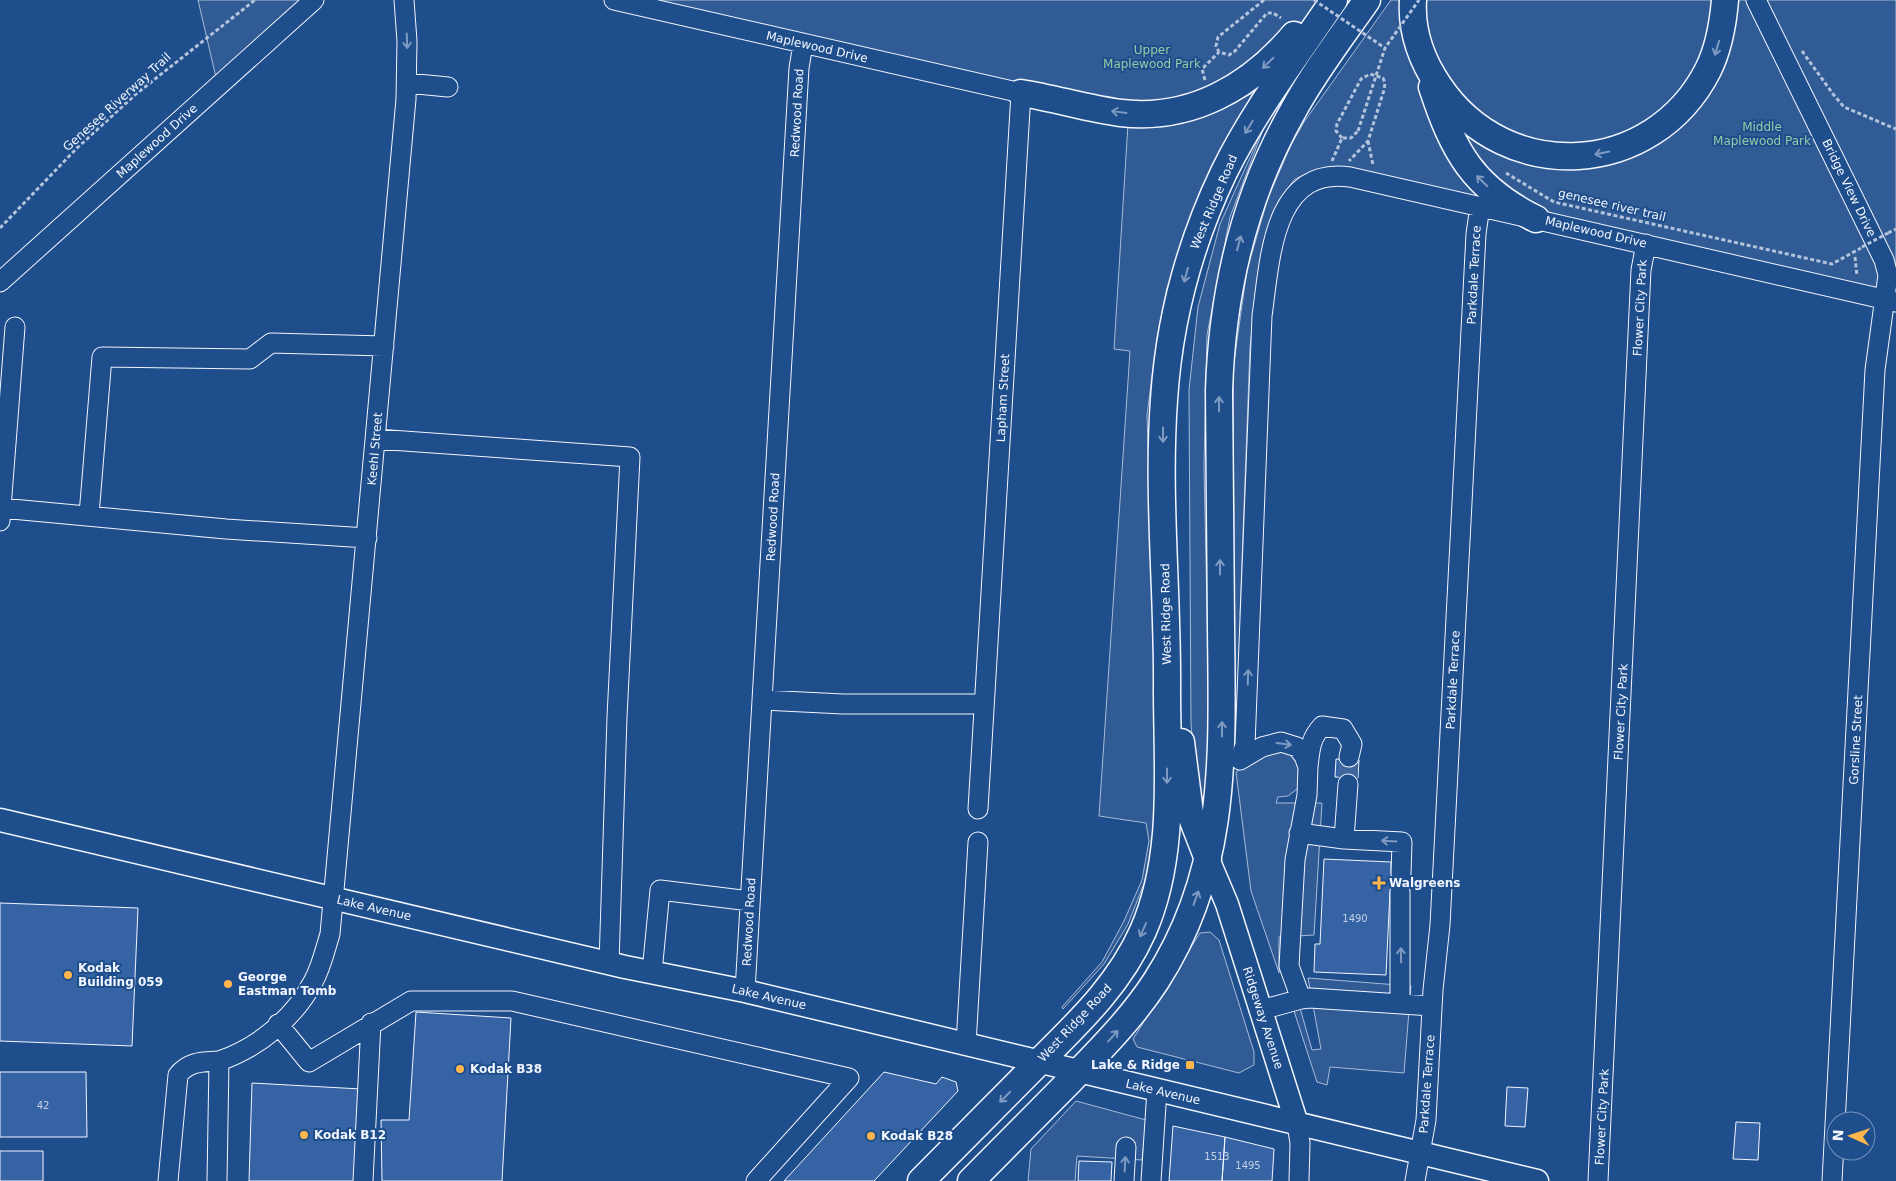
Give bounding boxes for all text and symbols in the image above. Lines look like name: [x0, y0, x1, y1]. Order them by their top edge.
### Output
street label: Maplewood Drive: [765, 28, 869, 66]
one-way arrow: [403, 33, 412, 49]
one-way arrow: [1711, 39, 1721, 55]
park label: Upper Maplewood Park: [1103, 43, 1201, 71]
street label: Genesee Riverway Trail: [60, 50, 174, 154]
one-way arrow: [1261, 57, 1274, 69]
street label: Redwood Road: [788, 68, 806, 158]
street label: Maplewood Drive: [114, 101, 200, 181]
one-way arrow: [1111, 107, 1127, 117]
one-way arrow: [1243, 120, 1253, 134]
park label: Middle Maplewood Park: [1713, 120, 1811, 148]
street label: Bridge View Drive: [1819, 137, 1879, 239]
one-way arrow: [1595, 148, 1611, 158]
street label: West Ridge Road: [1188, 153, 1240, 251]
one-way arrow: [1476, 175, 1489, 187]
street label: genesee river trail: [1557, 186, 1667, 224]
street label: Maplewood Drive: [1544, 213, 1648, 251]
street label: Parkdale Terrace: [1464, 225, 1484, 325]
one-way arrow: [1235, 236, 1245, 252]
street label: Flower City Park: [1630, 259, 1650, 357]
one-way arrow: [1180, 266, 1190, 282]
street label: Lapham Street: [994, 353, 1012, 443]
one-way arrow: [1214, 396, 1224, 412]
street label: Keehl Street: [365, 412, 385, 486]
one-way arrow: [1158, 426, 1168, 443]
street label: Redwood Road: [764, 472, 782, 562]
one-way arrow: [1216, 559, 1225, 575]
street label: West Ridge Road: [1158, 563, 1174, 665]
street label: Parkdale Terrace: [1443, 630, 1463, 730]
street label: Flower City Park: [1611, 663, 1631, 761]
one-way arrow: [1243, 669, 1252, 685]
street label: Gorsline Street: [1847, 695, 1865, 785]
one-way arrow: [1217, 721, 1227, 738]
one-way arrow: [1276, 739, 1292, 749]
one-way arrow: [1162, 767, 1171, 783]
one-way arrow: [1382, 836, 1398, 845]
place label: Walgreens: [1389, 876, 1461, 890]
street label: Redwood Road: [740, 877, 758, 967]
marker: Walgreens: [1373, 877, 1385, 889]
one-way arrow: [1192, 891, 1201, 906]
street label: Lake Avenue: [335, 893, 413, 923]
house number: 1490: [1342, 913, 1368, 924]
one-way arrow: [1138, 922, 1148, 937]
one-way arrow: [1396, 947, 1406, 964]
place label: Kodak Building 059: [78, 961, 163, 989]
street label: Ridgeway Avenue: [1240, 965, 1286, 1071]
marker: Kodak Building 059: [62, 969, 74, 981]
place label: George Eastman Tomb: [238, 970, 337, 998]
marker: George Eastman Tomb: [222, 978, 234, 990]
street label: West Ridge Road: [1035, 981, 1115, 1065]
street label: Lake Avenue: [730, 982, 808, 1012]
one-way arrow: [1107, 1030, 1119, 1043]
street label: Parkdale Terrace: [1417, 1034, 1437, 1134]
place label: Lake & Ridge: [1091, 1058, 1180, 1072]
marker: Lake & Ridge: [1184, 1059, 1196, 1071]
place label: Kodak B38: [470, 1062, 542, 1076]
marker: Kodak B38: [454, 1063, 466, 1075]
street label: Flower City Park: [1592, 1068, 1612, 1166]
street label: Lake Avenue: [1124, 1077, 1202, 1107]
one-way arrow: [999, 1090, 1011, 1103]
house number: 42: [37, 1100, 49, 1111]
north arrow: [1826, 1111, 1876, 1161]
place label: Kodak B12: [314, 1128, 386, 1142]
marker: Kodak B12: [298, 1129, 310, 1141]
place label: Kodak B28: [881, 1129, 953, 1143]
text: N: [1830, 1129, 1846, 1142]
marker: Kodak B28: [865, 1130, 877, 1142]
house number: 1513: [1204, 1151, 1230, 1162]
one-way arrow: [1120, 1156, 1129, 1172]
house number: 1495: [1235, 1160, 1261, 1171]

